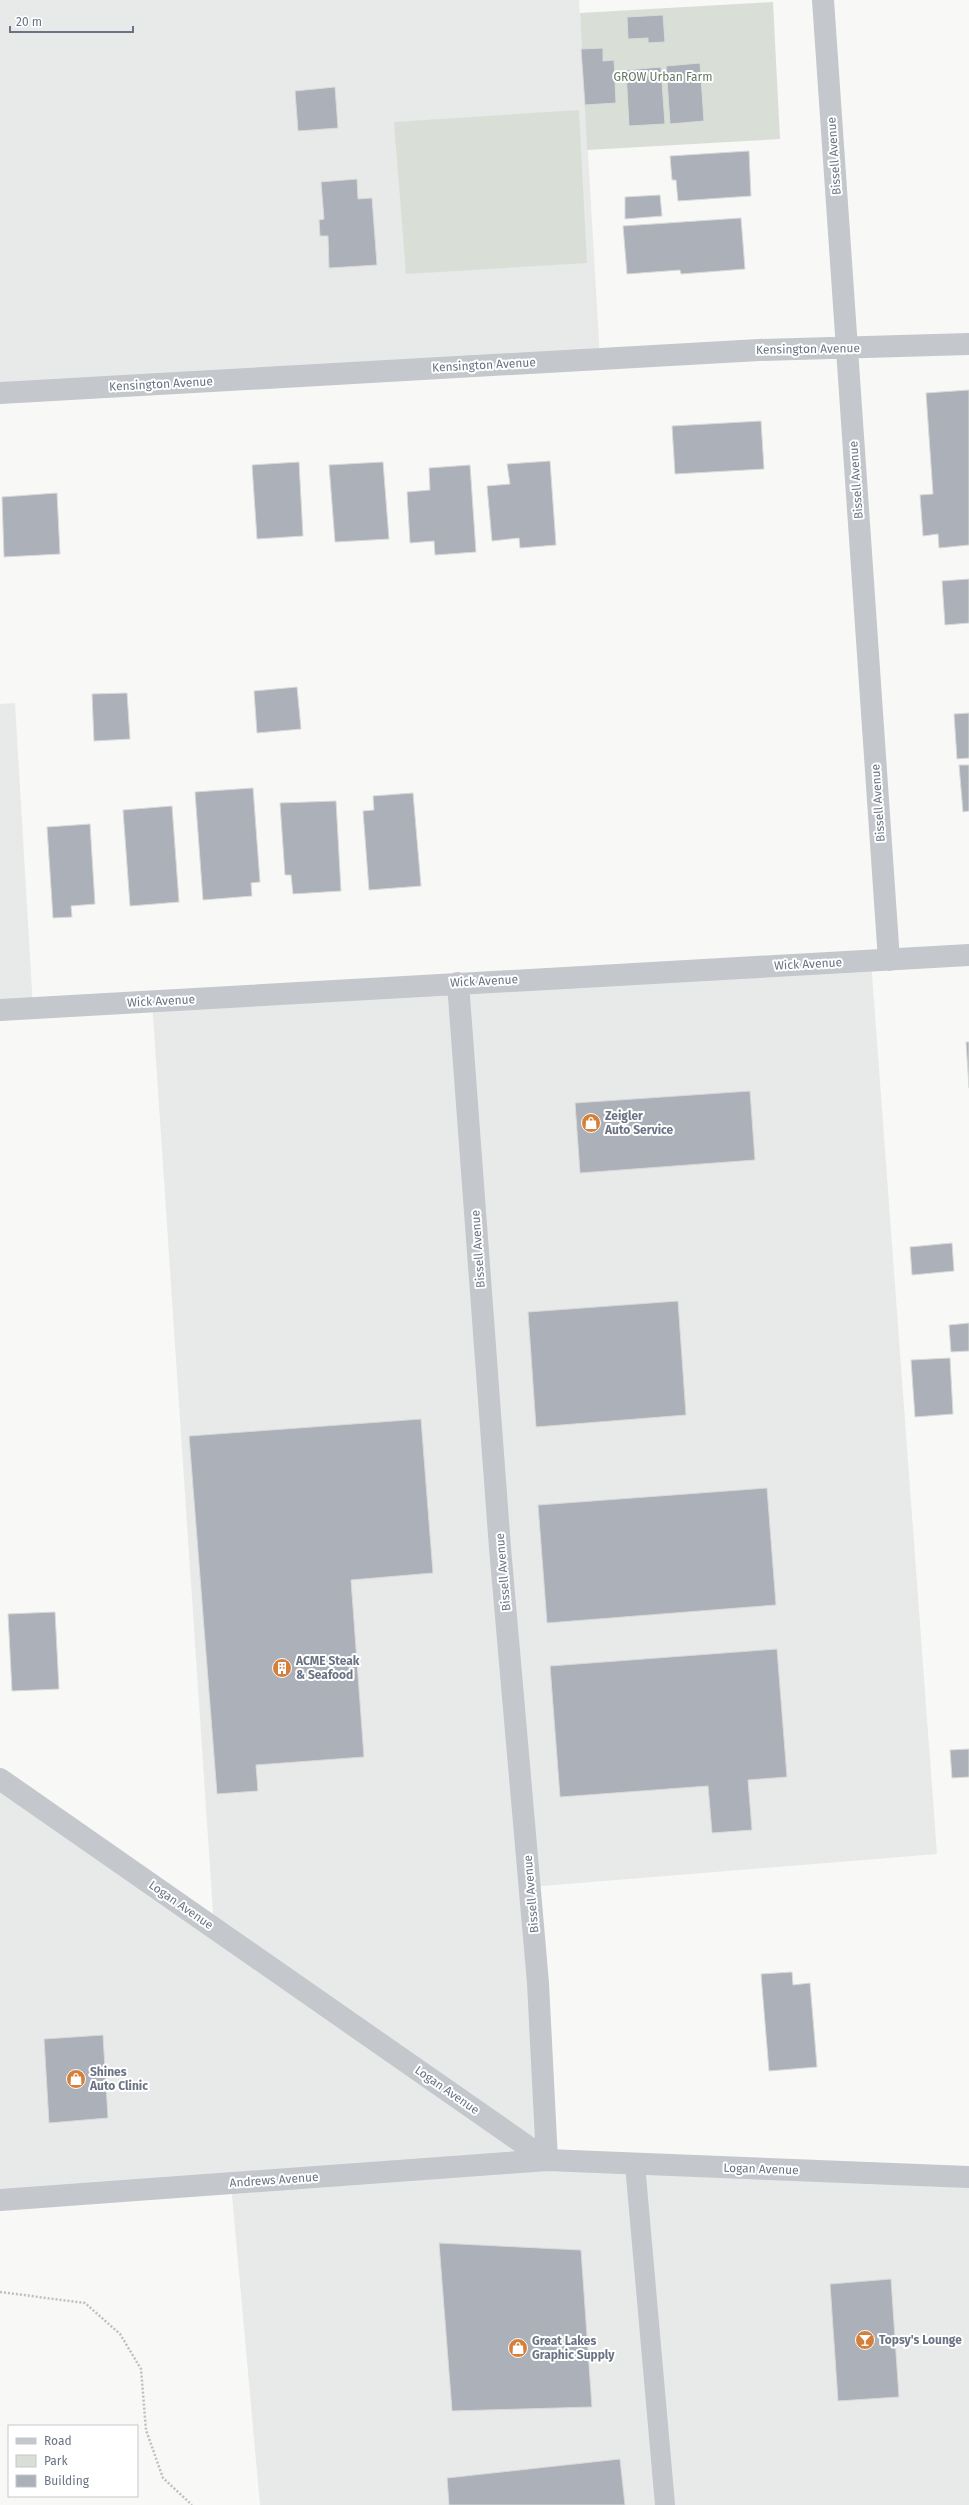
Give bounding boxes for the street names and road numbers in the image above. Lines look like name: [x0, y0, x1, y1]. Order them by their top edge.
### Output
street label: Bissell Avenue: [824, 116, 844, 196]
street label: Kensington Avenue: [756, 341, 860, 357]
street label: Kensington Avenue: [432, 355, 536, 375]
street label: Kensington Avenue: [109, 374, 213, 394]
street label: Bissell Avenue: [846, 440, 866, 520]
street label: Bissell Avenue: [868, 763, 888, 843]
street label: Wick Avenue: [774, 955, 842, 973]
street label: Wick Avenue: [450, 972, 518, 990]
street label: Wick Avenue: [127, 992, 195, 1010]
street label: Bissell Avenue: [468, 1209, 488, 1289]
street label: Bissell Avenue: [493, 1532, 513, 1612]
street label: Bissell Avenue: [521, 1854, 541, 1934]
street label: Logan Avenue: [146, 1878, 216, 1932]
street label: Logan Avenue: [412, 2063, 482, 2117]
street label: Logan Avenue: [723, 2161, 799, 2177]
street label: Andrews Avenue: [229, 2170, 319, 2190]

